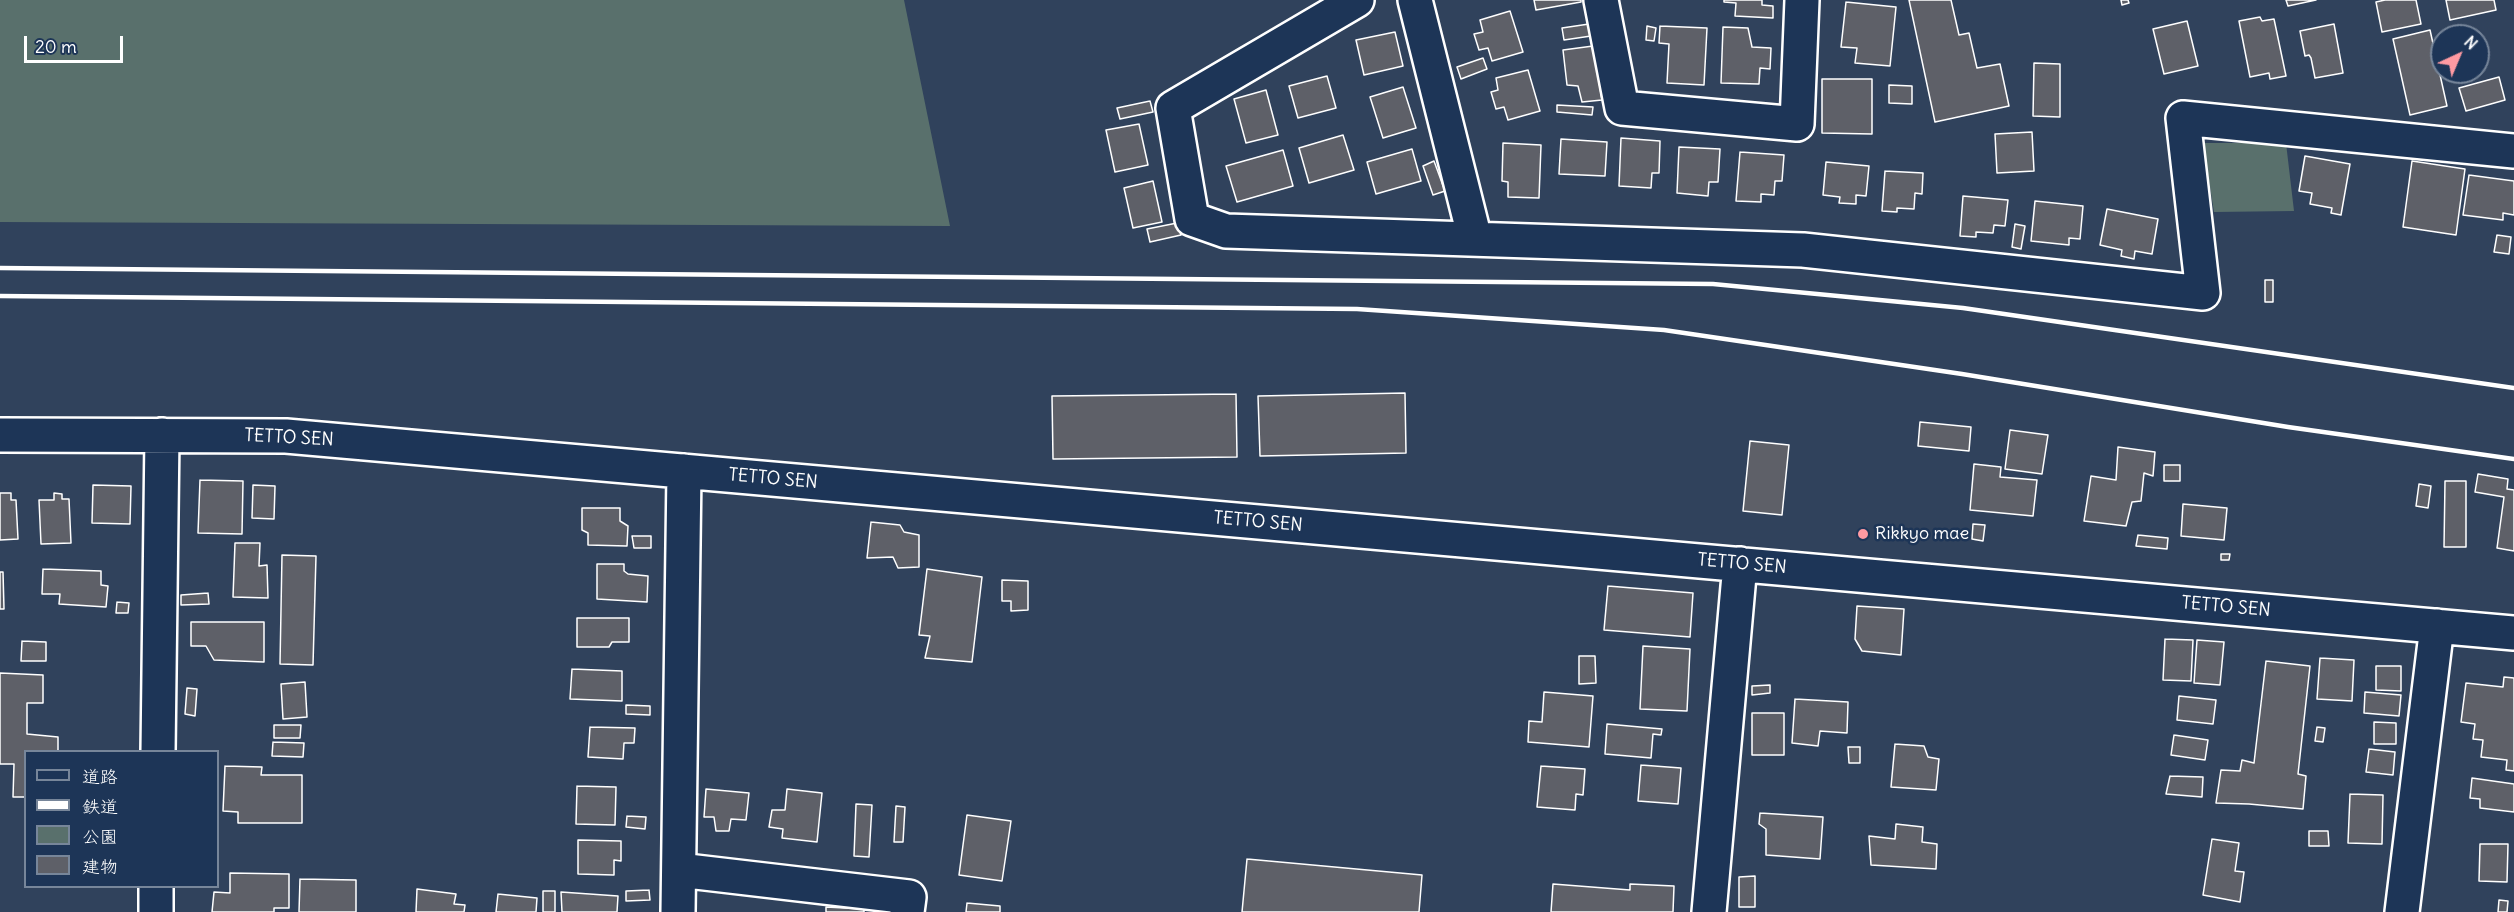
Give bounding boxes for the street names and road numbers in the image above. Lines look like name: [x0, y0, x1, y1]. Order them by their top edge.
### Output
street label: TETTO SEN: [244, 425, 334, 451]
street label: TETTO SEN: [727, 464, 819, 494]
street label: TETTO SEN: [1212, 507, 1304, 537]
street label: TETTO SEN: [1696, 549, 1788, 579]
street label: TETTO SEN: [2180, 592, 2272, 622]

